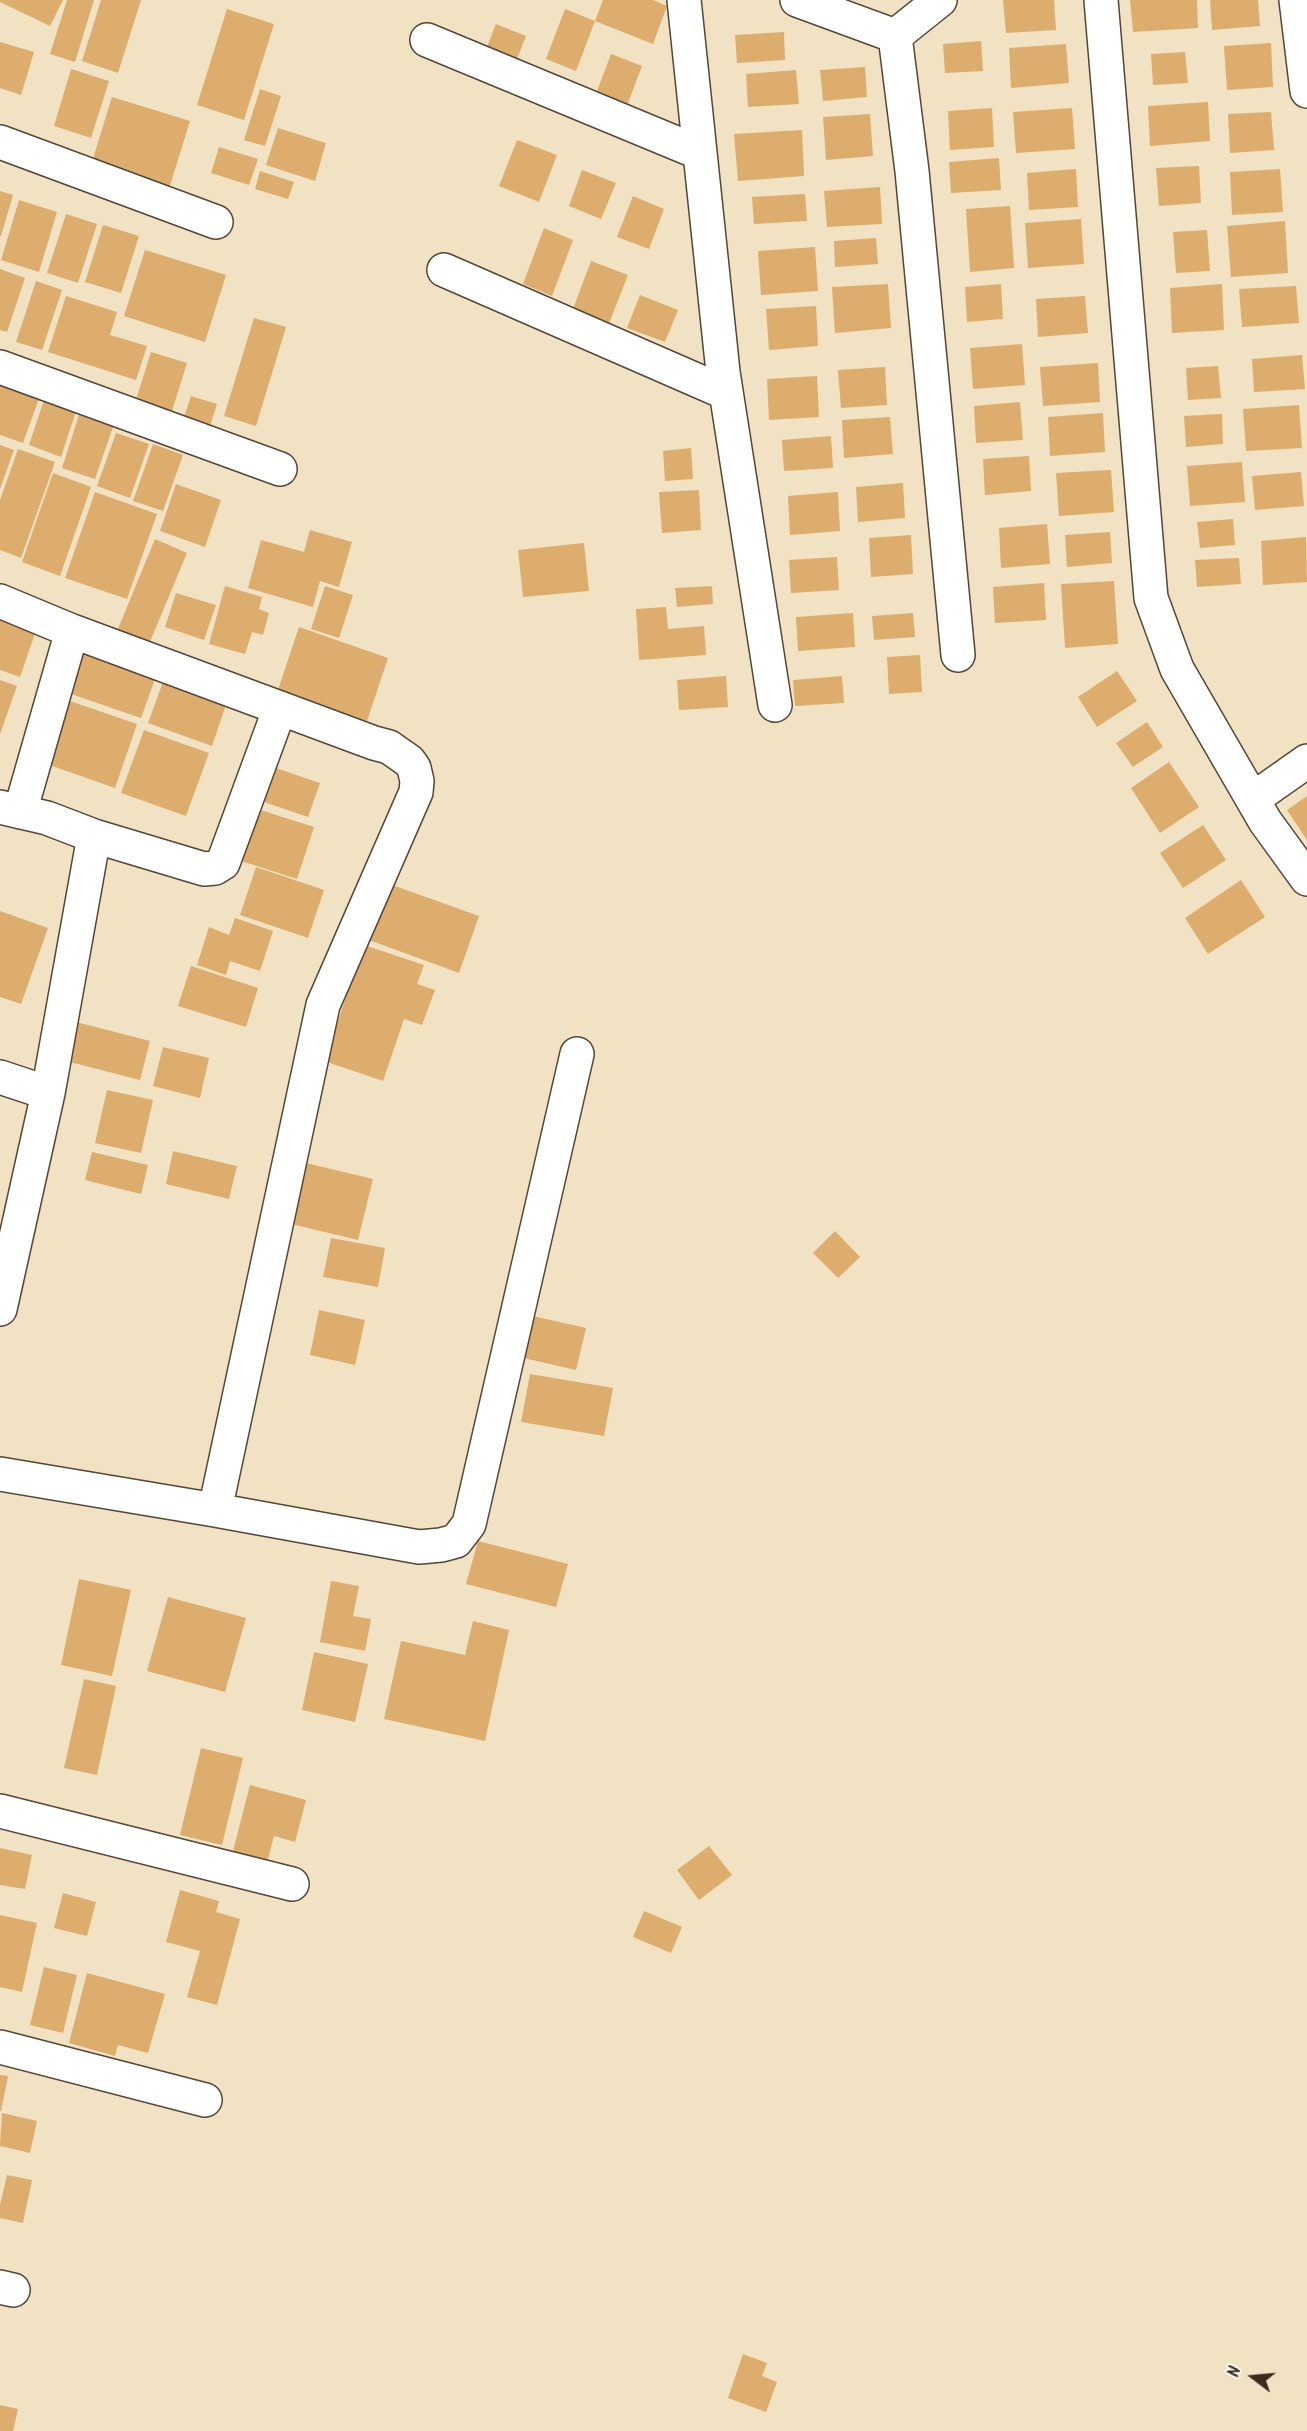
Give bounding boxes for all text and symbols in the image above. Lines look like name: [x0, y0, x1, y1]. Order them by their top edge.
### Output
north arrow: [1223, 2347, 1283, 2407]
text: N: [1222, 2364, 1249, 2380]

